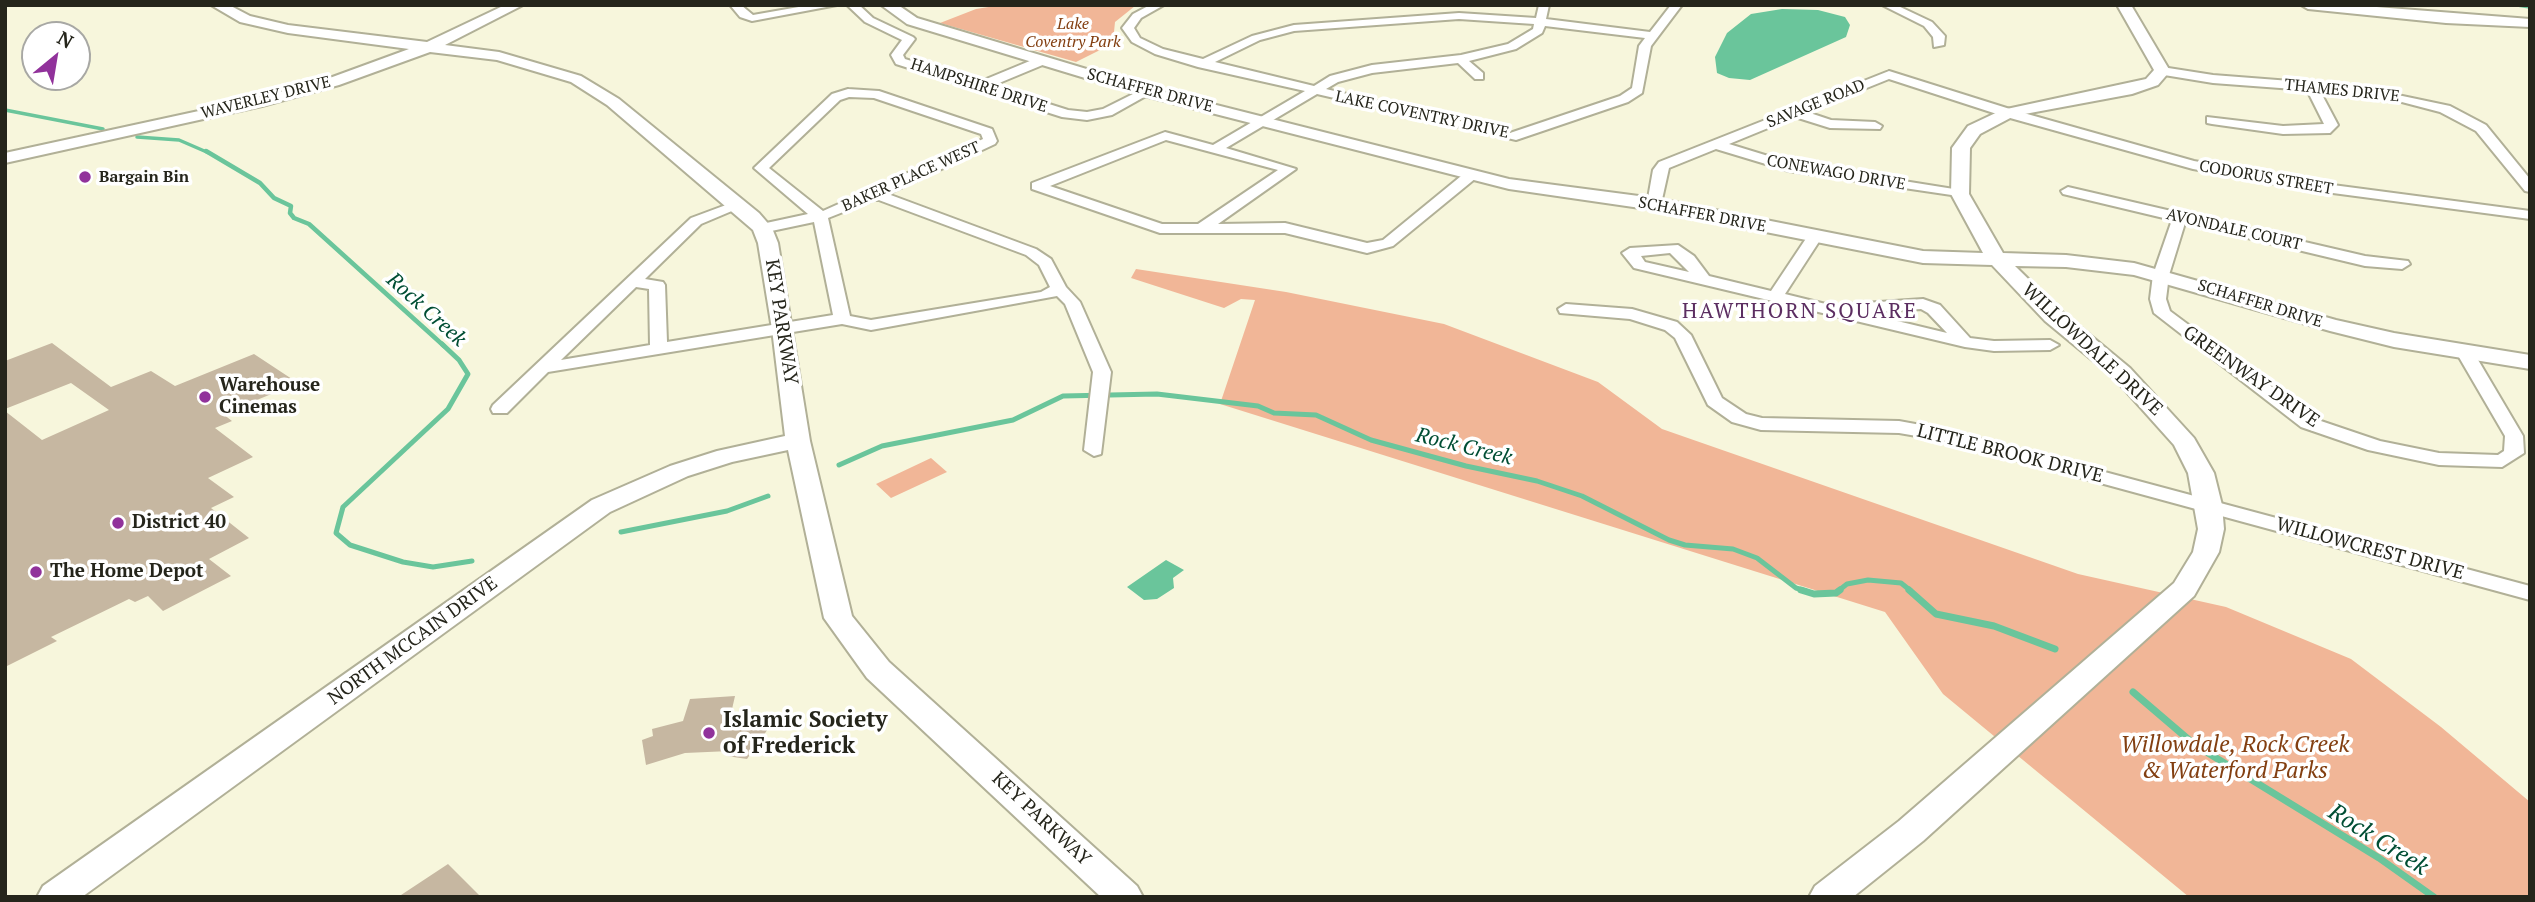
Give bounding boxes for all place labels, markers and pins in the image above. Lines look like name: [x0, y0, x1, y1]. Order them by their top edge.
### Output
place label: Bargain Bin: [99, 167, 189, 187]
marker: Bargain Bin: [77, 169, 93, 185]
place label: Warehouse Cinemas: [219, 375, 320, 419]
marker: Warehouse Cinemas: [197, 389, 213, 405]
place label: District 40: [132, 512, 226, 534]
marker: District 40: [110, 515, 126, 531]
place label: The Home Depot: [50, 561, 203, 583]
marker: The Home Depot: [28, 564, 44, 580]
place label: Islamic Society of Frederick: [723, 706, 887, 760]
marker: Islamic Society of Frederick: [701, 725, 717, 741]

